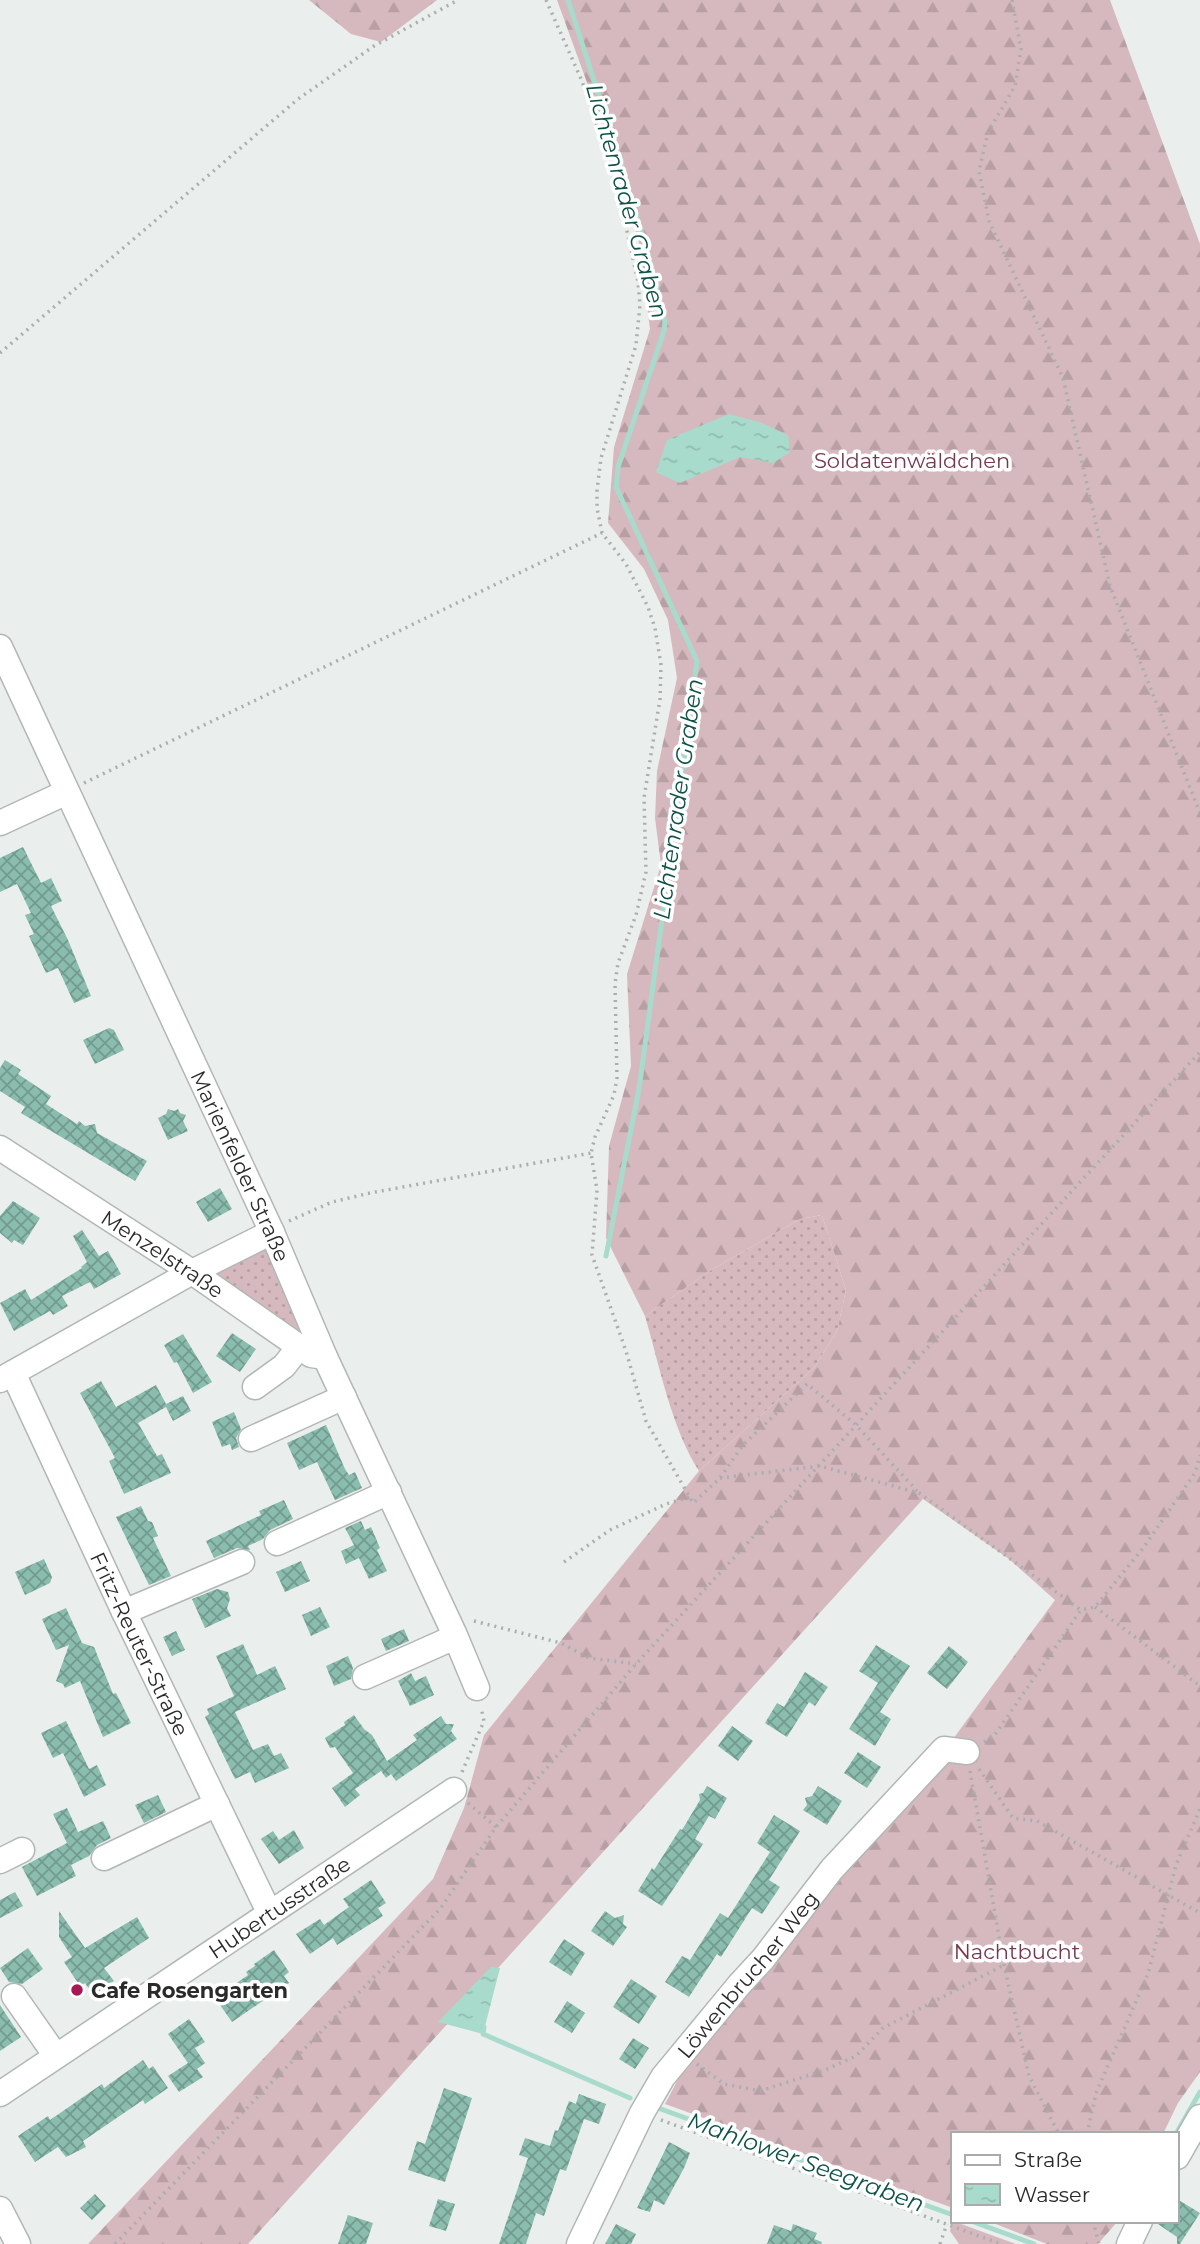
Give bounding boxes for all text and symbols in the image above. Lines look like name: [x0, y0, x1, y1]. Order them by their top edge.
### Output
water label: Lichtenrader Graben: [580, 80, 674, 322]
park label: Soldatenwäldchen: [814, 448, 1010, 473]
water label: Lichtenrader Graben: [647, 677, 709, 921]
street label: Marienfelder Straße: [186, 1066, 295, 1265]
street label: Menzelstraße: [97, 1204, 229, 1303]
street label: Fritz-Reuter-Straße: [85, 1548, 194, 1740]
street label: Hubertusstraße: [204, 1851, 355, 1963]
street label: Löwenbrucher Weg: [672, 1886, 823, 2063]
park label: Nachtbucht: [954, 1939, 1080, 1964]
place label: Cafe Rosengarten: [91, 1978, 288, 2003]
marker: Cafe Rosengarten: [69, 1982, 85, 1998]
water label: Mahlower Seegraben: [684, 2106, 928, 2218]
legend: [951, 2132, 1179, 2223]
text: Straße: [1014, 2147, 1082, 2172]
text: Wasser: [1014, 2182, 1090, 2207]

